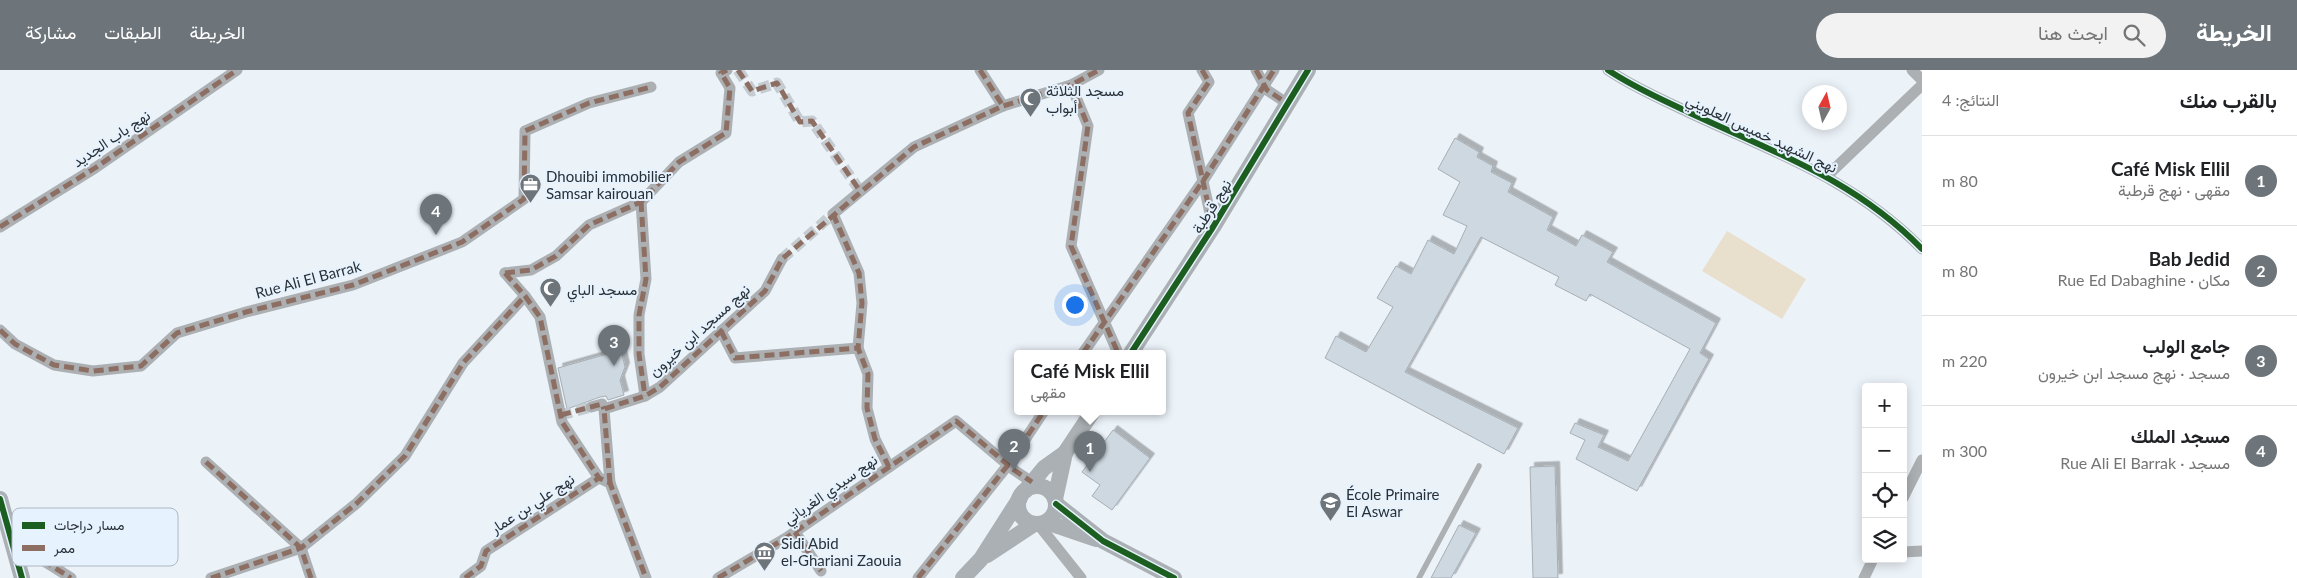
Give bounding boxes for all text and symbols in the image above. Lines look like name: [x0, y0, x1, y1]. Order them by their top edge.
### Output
search box: [1816, 13, 2166, 58]
text: الخريطة: [2196, 17, 2272, 46]
text: مشاركة: [25, 21, 76, 43]
text: الطبقات: [104, 21, 161, 43]
text: الخريطة: [189, 21, 245, 43]
text: ابحث هنا: [2038, 21, 2108, 44]
icon: search: [2120, 21, 2148, 49]
place label: مسجد الثلاثة أبواب: [1046, 81, 1124, 117]
north arrow: [1802, 85, 1847, 130]
mosque icon: مسجد الثلاثة أبواب: [1018, 87, 1042, 118]
text: بالقرب منك: [2180, 87, 2277, 112]
street label: نهج الشهيد خميس العلويني: [1681, 90, 1841, 181]
text: النتائج: 4: [1942, 90, 1999, 109]
street label: نهج باب الجديد: [69, 105, 155, 173]
text: Café Misk Ellil: [2111, 157, 2230, 180]
place label: Dhouibi immobilier Samsar kairouan: [546, 167, 672, 202]
text: 80 m: [1942, 171, 1978, 190]
text: 1: [2256, 171, 2266, 190]
office icon: Dhouibi immobilier Samsar kairouan: [518, 173, 542, 204]
street label: نهج قرطبة: [1187, 176, 1237, 238]
text: مقهى · نهج قرطبة: [2118, 180, 2230, 199]
pin: 4: [420, 194, 452, 235]
text: Bab Jedid: [2149, 247, 2230, 270]
street label: Rue Ali El Barrak: [253, 256, 363, 302]
text: 80 m: [1942, 261, 1978, 280]
text: 2: [2256, 261, 2266, 280]
text: مكان · Rue Ed Dabaghine: [2058, 270, 2230, 289]
mosque icon: مسجد الباي: [539, 277, 563, 308]
place label: مسجد الباي: [567, 280, 637, 303]
street label: نهج مسجد ابن خيرون: [645, 280, 755, 382]
your location: [1062, 292, 1088, 318]
pin: 3: [598, 325, 630, 366]
text: جامع الولب: [2143, 334, 2230, 357]
popup: [1014, 350, 1166, 415]
text: 220 m: [1942, 351, 1987, 370]
text: 3: [2256, 351, 2266, 370]
text: Café Misk Ellil: [1030, 359, 1150, 382]
text: مسجد · نهج مسجد ابن خيرون: [2038, 363, 2230, 382]
text: مقهى: [1030, 382, 1066, 401]
map controls: [1862, 383, 1907, 563]
button: +: [1862, 383, 1907, 428]
text: مسجد الملك: [2131, 424, 2230, 447]
button: −: [1862, 428, 1907, 473]
pin: 2: [998, 429, 1030, 470]
pin: 1: [1074, 431, 1106, 472]
text: 300 m: [1942, 441, 1987, 460]
text: 4: [2256, 441, 2266, 460]
street label: نهج سيدي الغرياني: [780, 450, 883, 532]
text: مسجد · Rue Ali El Barrak: [2060, 453, 2230, 472]
street label: نهج علي بن عمار: [486, 469, 580, 542]
button: locate: [1862, 473, 1907, 518]
place label: École Primaire El Aswar: [1346, 485, 1440, 520]
school or university icon: École Primaire El Aswar: [1318, 491, 1342, 522]
legend: [12, 508, 178, 566]
text: مسار دراجات: [54, 516, 124, 534]
button: layers: [1862, 518, 1907, 563]
place label: Sidi Abid el-Ghariani Zaouia: [781, 534, 901, 569]
text: ممر: [53, 539, 75, 557]
museum icon: Sidi Abid el-Ghariani Zaouia: [753, 540, 777, 571]

